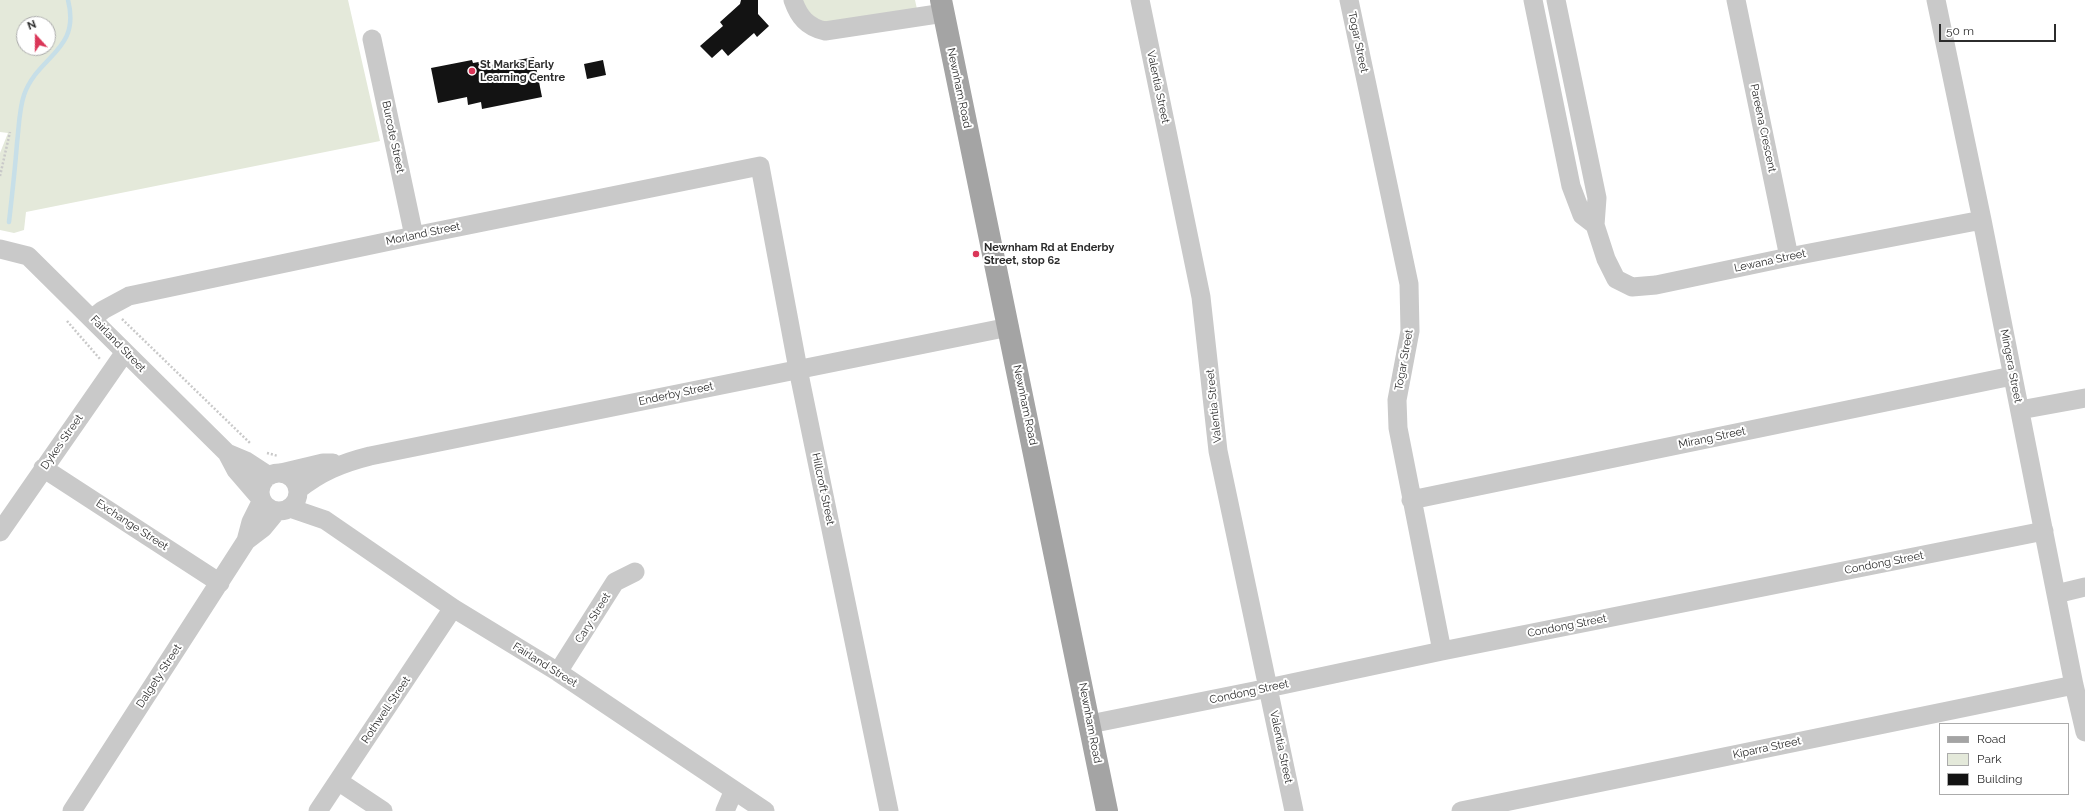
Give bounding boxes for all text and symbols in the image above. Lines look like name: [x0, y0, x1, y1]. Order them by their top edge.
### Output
street label: Togar Street: [1345, 10, 1371, 74]
north arrow: [16, 16, 56, 56]
scale bar: [1941, 16, 2058, 42]
text: N: [26, 18, 38, 33]
text: 50 m: [1946, 24, 1974, 38]
street label: Newnham Road: [944, 47, 974, 129]
street label: Valentia Street: [1144, 49, 1172, 125]
place label: St Marks Early Learning Centre: [480, 58, 565, 84]
marker: St Marks Early Learning Centre: [467, 66, 477, 76]
street label: Pareena Crescent: [1747, 83, 1779, 173]
street label: Burcote Street: [379, 100, 407, 174]
street label: Morland Street: [385, 220, 461, 248]
place label: Newnham Rd at Enderby Street, stop 62: [984, 241, 1114, 267]
street label: Lewana Street: [1733, 247, 1807, 275]
marker: Newnham Rd at Enderby Street, stop 62: [971, 249, 981, 259]
street label: Fairland Street: [88, 313, 148, 375]
street label: Togar Street: [1392, 328, 1416, 392]
street label: Mingera Street: [1997, 328, 2025, 404]
street label: Newnham Road: [1010, 364, 1040, 446]
street label: Valentia Street: [1204, 368, 1224, 444]
street label: Enderby Street: [637, 380, 715, 408]
street label: Dykes Street: [38, 412, 86, 472]
street label: Mirang Street: [1677, 424, 1747, 452]
street label: Hillcroft Street: [809, 452, 837, 526]
street label: Exchange Street: [93, 497, 171, 553]
street label: Condong Street: [1843, 549, 1925, 577]
street label: Cary Street: [572, 590, 614, 646]
street label: Condong Street: [1526, 612, 1608, 640]
street label: Fairland Street: [510, 640, 580, 690]
street label: Dalgety Street: [134, 642, 184, 710]
street label: Rothwell Street: [359, 674, 413, 746]
street label: Condong Street: [1208, 677, 1290, 707]
street label: Newnham Road: [1076, 682, 1104, 764]
street label: Valentia Street: [1267, 709, 1295, 785]
legend: [1939, 723, 2069, 795]
text: Road: [1977, 732, 2006, 746]
street label: Kiparra Street: [1732, 734, 1802, 762]
text: Park: [1977, 752, 2002, 766]
text: Building: [1977, 772, 2023, 786]

